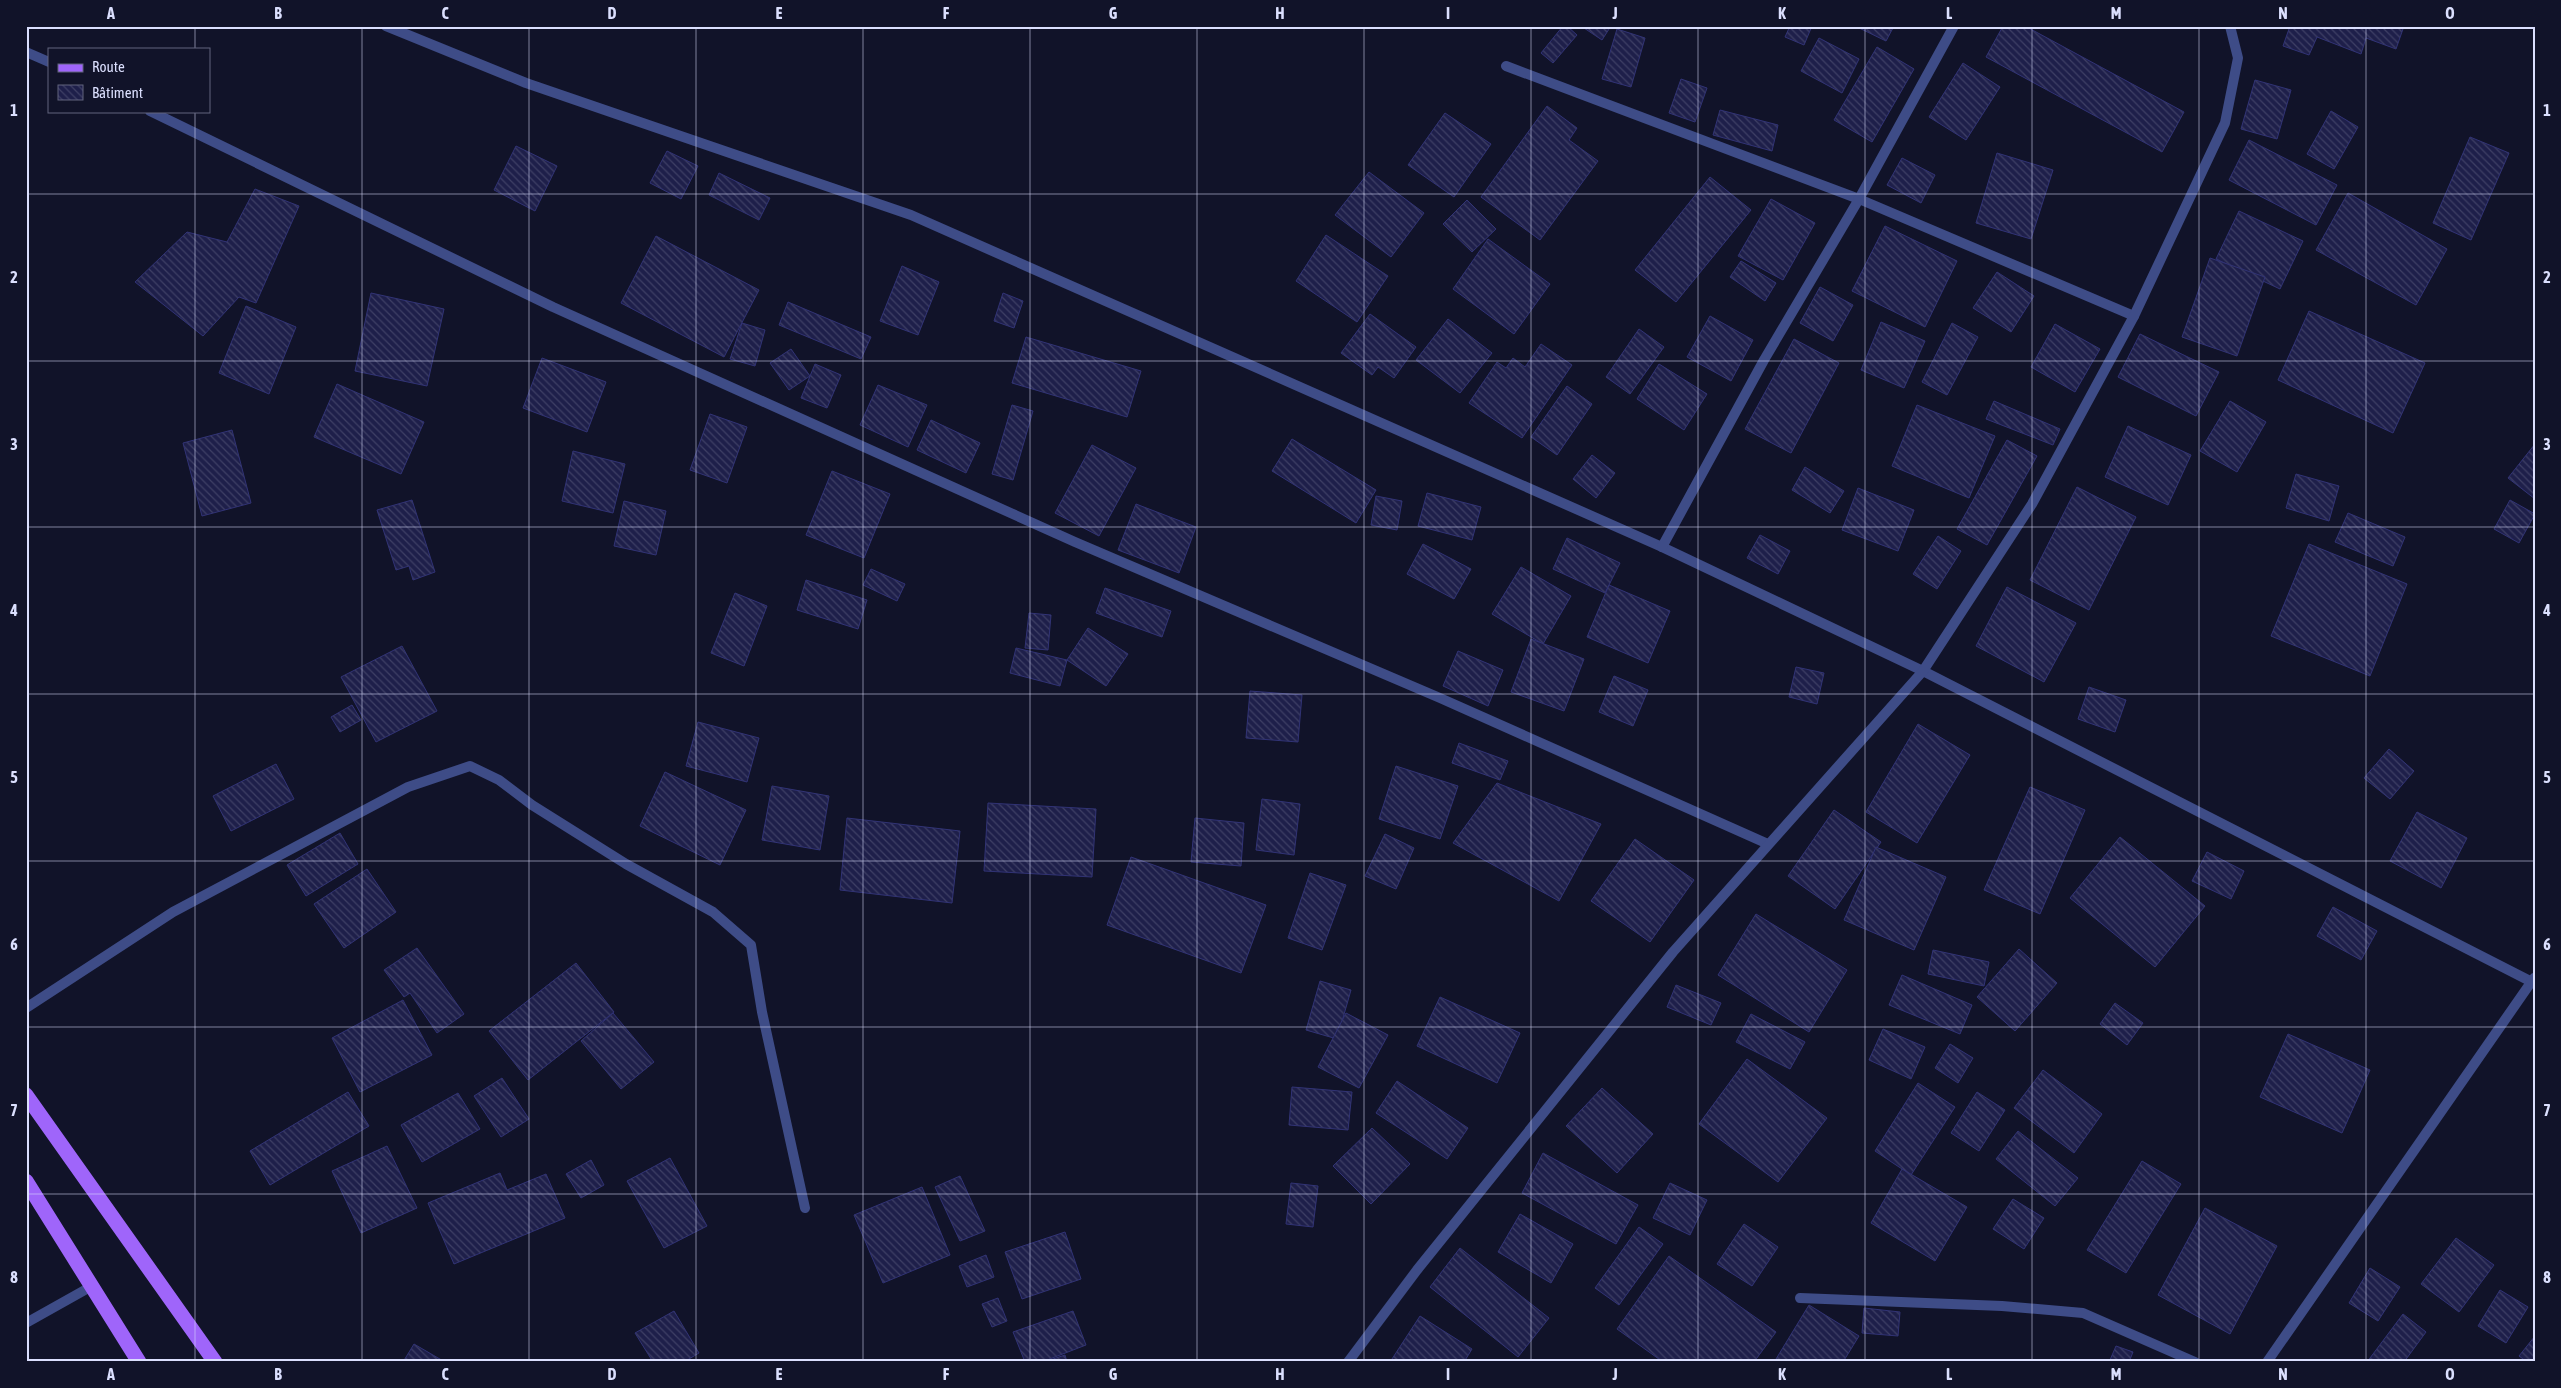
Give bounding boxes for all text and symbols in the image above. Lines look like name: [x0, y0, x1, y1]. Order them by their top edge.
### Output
text: A: [106, 4, 115, 22]
text: B: [274, 4, 282, 22]
text: C: [441, 4, 449, 22]
text: D: [608, 4, 617, 22]
text: E: [776, 4, 783, 22]
text: F: [943, 4, 950, 22]
text: G: [1109, 4, 1118, 22]
text: H: [1275, 4, 1285, 22]
text: I: [1446, 4, 1450, 22]
text: J: [1611, 4, 1618, 22]
text: K: [1778, 4, 1786, 22]
text: L: [1946, 4, 1953, 22]
text: M: [2111, 4, 2121, 22]
text: N: [2278, 4, 2288, 22]
text: O: [2445, 4, 2455, 22]
legend: [48, 48, 210, 112]
text: Route: [92, 58, 125, 75]
text: Bâtiment: [92, 84, 143, 101]
text: 1: [10, 101, 18, 119]
text: 1: [2543, 101, 2551, 119]
text: 2: [10, 268, 18, 286]
text: 2: [2543, 268, 2551, 286]
text: 3: [10, 435, 18, 453]
text: 3: [2543, 435, 2551, 453]
text: 4: [9, 601, 18, 619]
text: 4: [2542, 601, 2551, 619]
text: 5: [10, 768, 18, 786]
text: 5: [2543, 768, 2551, 786]
text: 6: [10, 935, 18, 953]
text: 6: [2543, 935, 2551, 953]
text: 7: [10, 1101, 18, 1119]
text: 7: [2543, 1101, 2551, 1119]
text: 8: [10, 1268, 18, 1286]
text: 8: [2543, 1268, 2551, 1286]
text: A: [106, 1365, 115, 1383]
text: B: [274, 1365, 282, 1383]
text: C: [441, 1365, 449, 1383]
text: D: [608, 1365, 617, 1383]
text: E: [776, 1365, 783, 1383]
text: F: [943, 1365, 950, 1383]
text: G: [1109, 1365, 1118, 1383]
text: H: [1275, 1365, 1285, 1383]
text: I: [1446, 1365, 1450, 1383]
text: J: [1611, 1365, 1618, 1383]
text: K: [1778, 1365, 1786, 1383]
text: L: [1946, 1365, 1953, 1383]
text: M: [2111, 1365, 2121, 1383]
text: N: [2278, 1365, 2288, 1383]
text: O: [2445, 1365, 2455, 1383]

